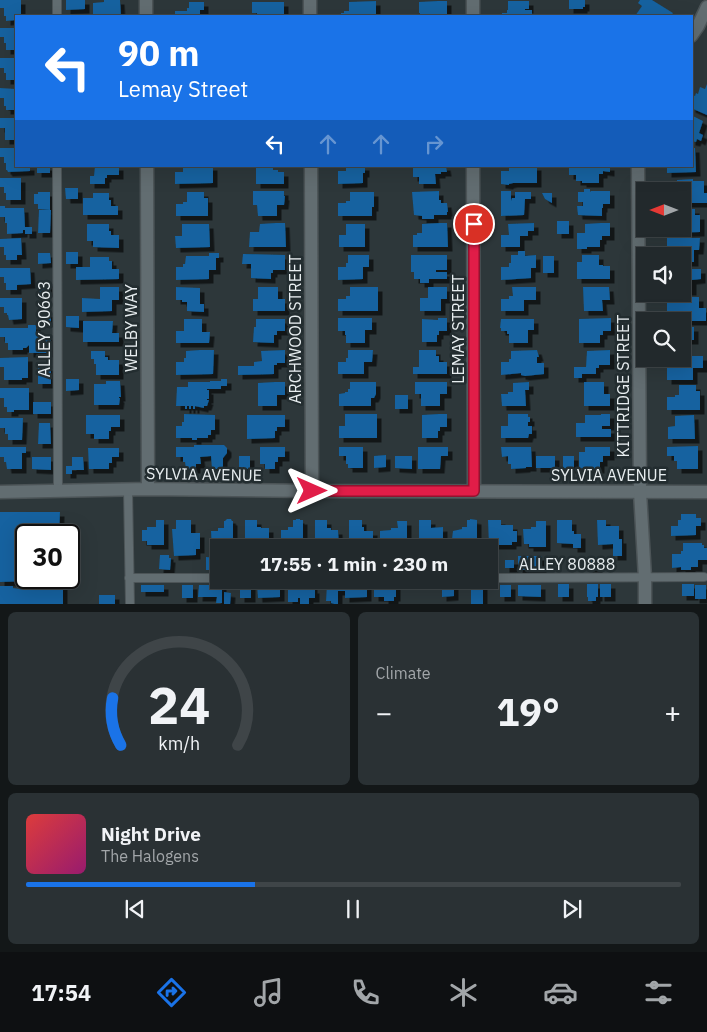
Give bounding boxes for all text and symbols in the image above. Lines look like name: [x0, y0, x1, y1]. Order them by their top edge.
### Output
text: 90 m: [118, 30, 200, 76]
icon: left: [35, 35, 100, 100]
text: Lemay Street: [118, 74, 248, 103]
icon: left: [261, 130, 289, 158]
icon: ahead: [314, 130, 342, 158]
icon: ahead: [367, 130, 395, 158]
icon: right: [420, 130, 448, 158]
north arrow: [636, 182, 691, 238]
map controls: [636, 182, 691, 367]
pin: [453, 203, 495, 245]
icon: arrive: [460, 210, 488, 238]
button: sound: [636, 247, 691, 302]
street label: ARCHWOOD STREET: [285, 254, 305, 404]
street label: LEMAY STREET: [448, 274, 468, 384]
street label: ALLEY 90663: [34, 281, 54, 377]
street label: WELBY WAY: [121, 284, 141, 372]
button: search: [636, 312, 691, 367]
street label: KITTRIDGE STREET: [613, 315, 633, 458]
street label: SYLVIA AVENUE: [146, 463, 262, 485]
position arrow: [285, 464, 337, 516]
street label: SYLVIA AVENUE: [551, 465, 667, 485]
speed limit sign: 30: [15, 524, 80, 589]
text: 17:55 · 1 min · 230 m: [260, 552, 448, 576]
street label: ALLEY 80888: [519, 554, 615, 574]
text: Climate: [376, 663, 431, 683]
text: 24: [148, 671, 210, 738]
text: 19°: [497, 687, 560, 736]
text: −: [376, 694, 392, 731]
text: +: [664, 694, 681, 731]
text: km/h: [158, 732, 200, 755]
text: Night Drive: [101, 822, 201, 846]
text: The Halogens: [101, 846, 199, 866]
icon: previous: [121, 895, 149, 923]
icon: pause: [339, 895, 367, 923]
icon: next: [558, 895, 586, 923]
icon: directions: [154, 975, 189, 1010]
icon: music: [251, 975, 286, 1010]
icon: phone: [348, 975, 383, 1010]
icon: climate: [446, 975, 481, 1010]
icon: car: [543, 975, 578, 1010]
icon: filters: [641, 975, 676, 1010]
text: 17:54: [31, 978, 91, 1007]

